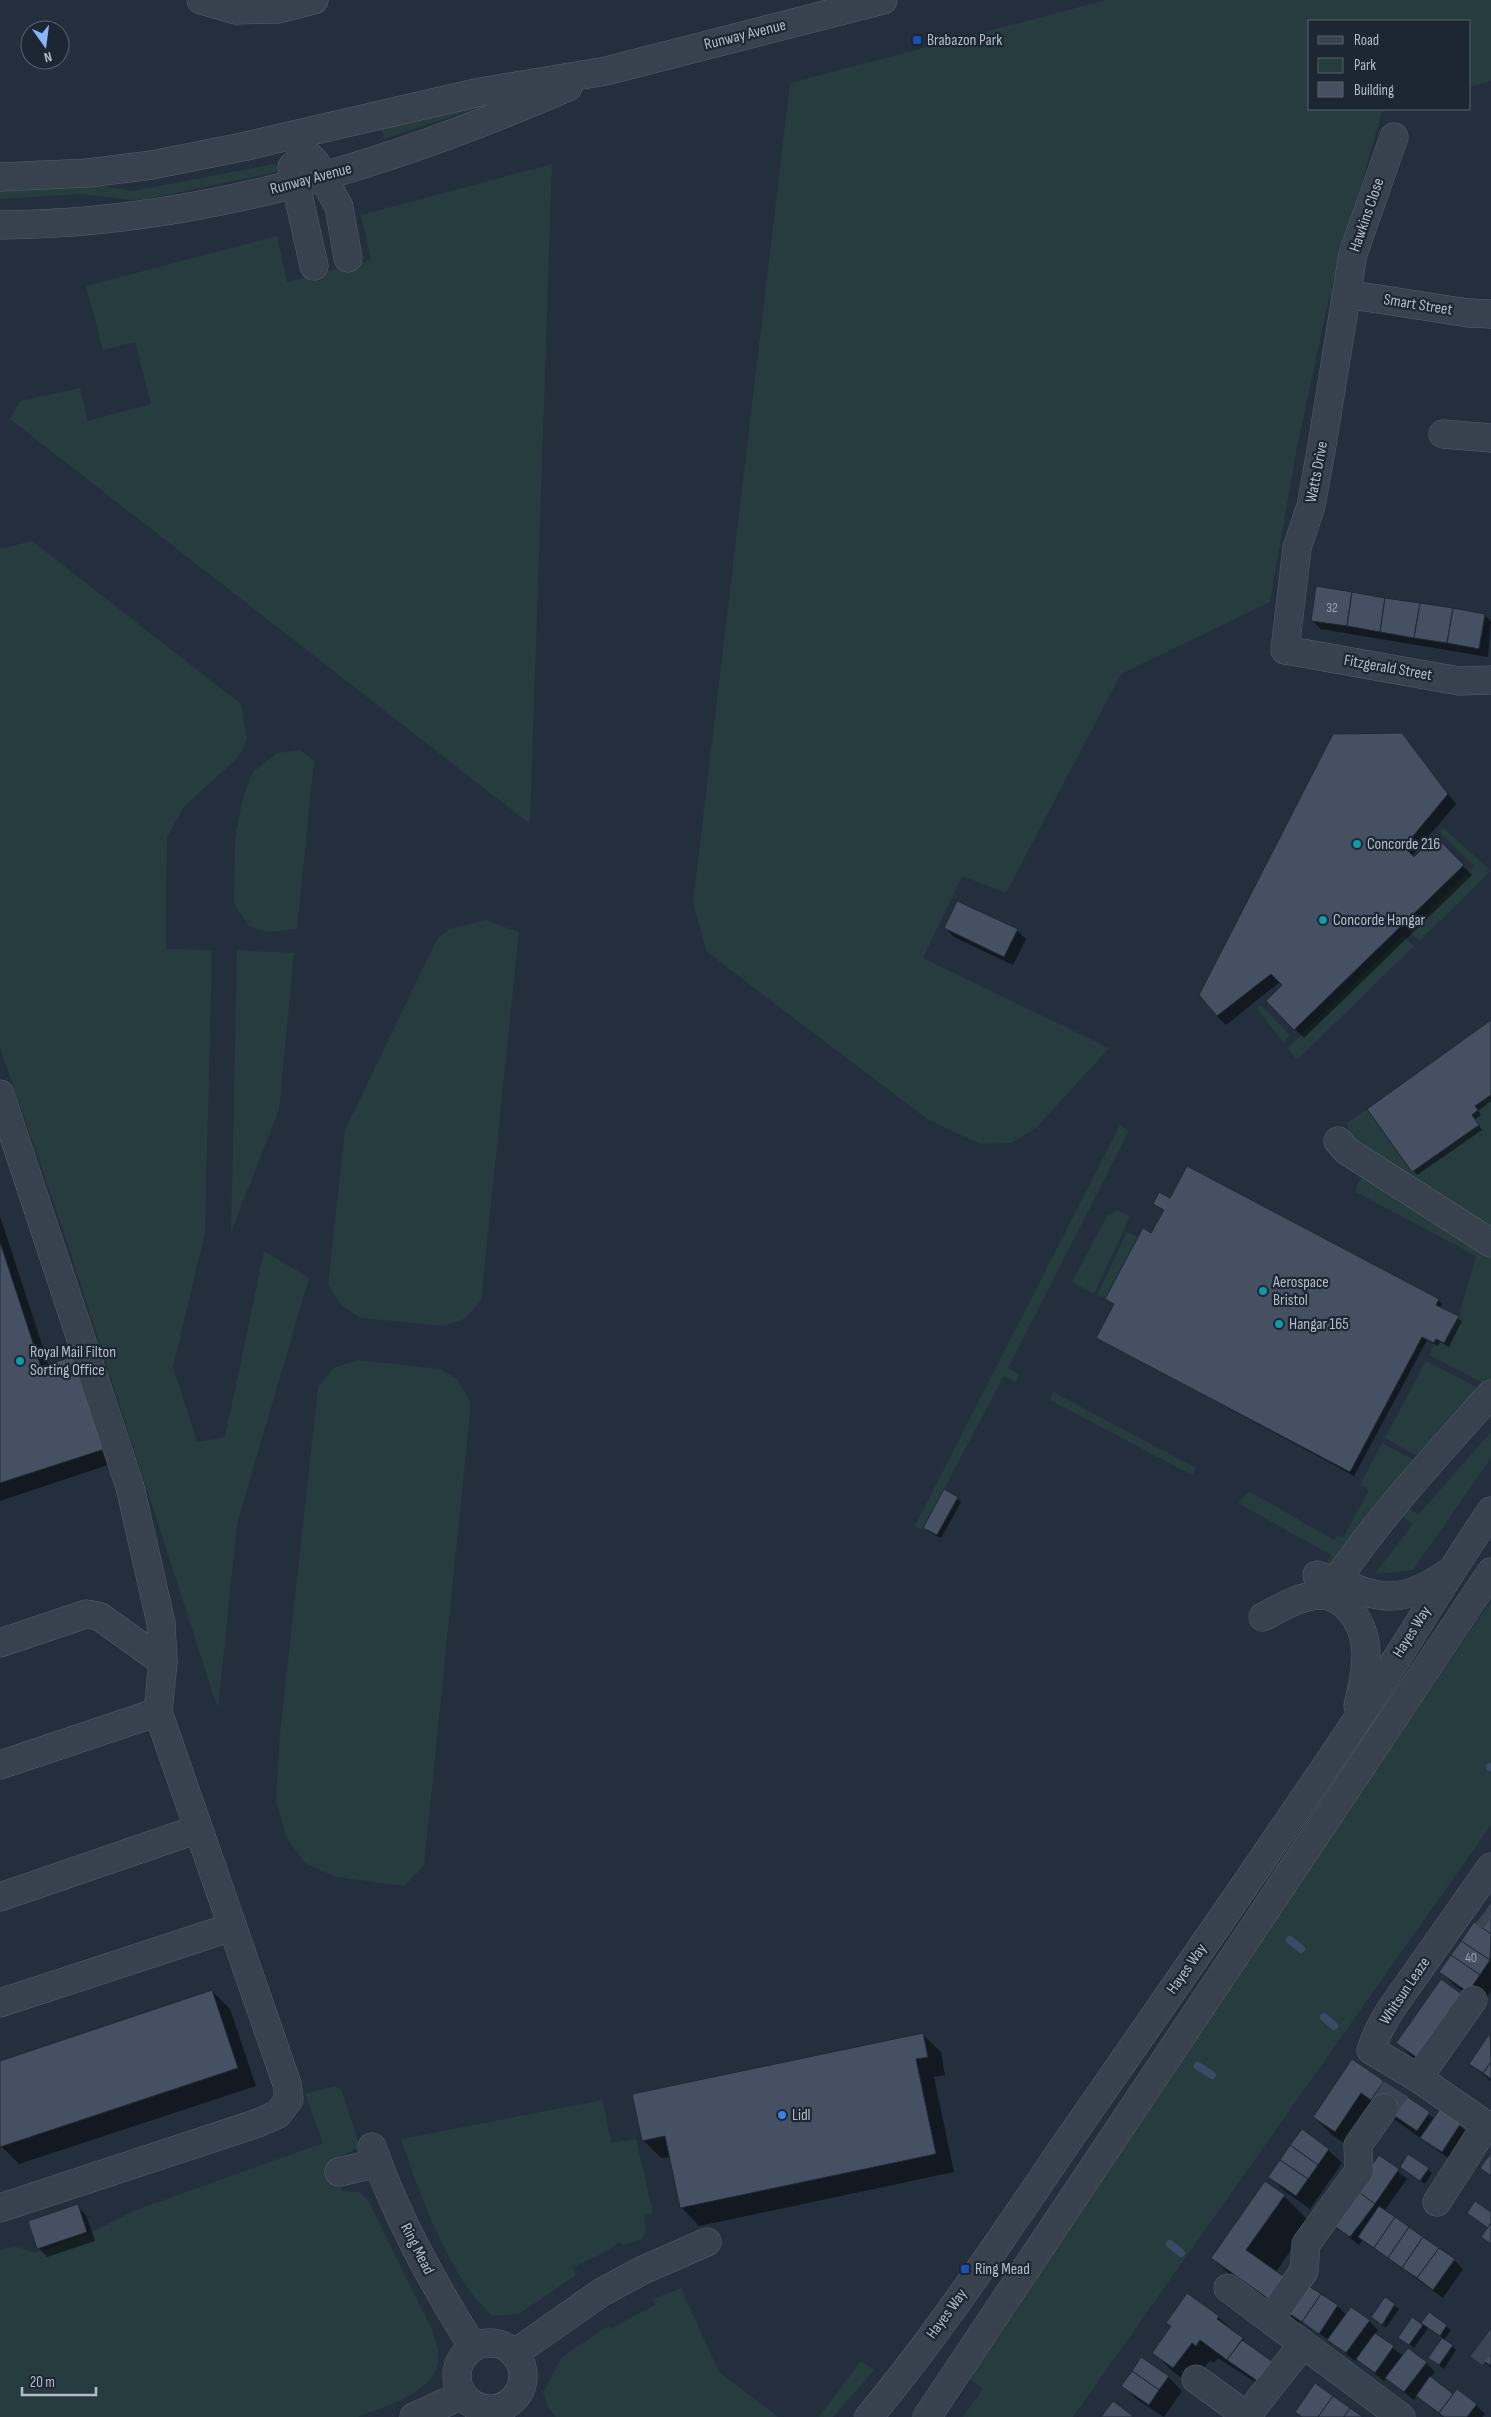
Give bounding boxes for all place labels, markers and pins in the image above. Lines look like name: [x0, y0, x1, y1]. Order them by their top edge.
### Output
place label: Brabazon Park: [927, 31, 1002, 50]
marker: Brabazon Park: [911, 34, 923, 46]
place label: Concorde 216: [1367, 835, 1440, 854]
marker: Concorde 216: [1351, 838, 1363, 850]
place label: Concorde Hangar: [1333, 911, 1426, 930]
marker: Concorde Hangar: [1317, 914, 1329, 926]
place label: Aerospace Bristol: [1272, 1273, 1329, 1310]
marker: Aerospace Bristol: [1257, 1285, 1269, 1297]
place label: Hangar 165: [1289, 1315, 1349, 1334]
marker: Hangar 165: [1273, 1318, 1285, 1330]
place label: Royal Mail Filton Sorting Office: [30, 1343, 116, 1380]
marker: Royal Mail Filton Sorting Office: [14, 1355, 26, 1367]
place label: Lidl: [792, 2106, 811, 2125]
marker: Lidl: [776, 2109, 788, 2121]
place label: Ring Mead: [975, 2260, 1030, 2279]
marker: Ring Mead: [959, 2263, 971, 2275]

